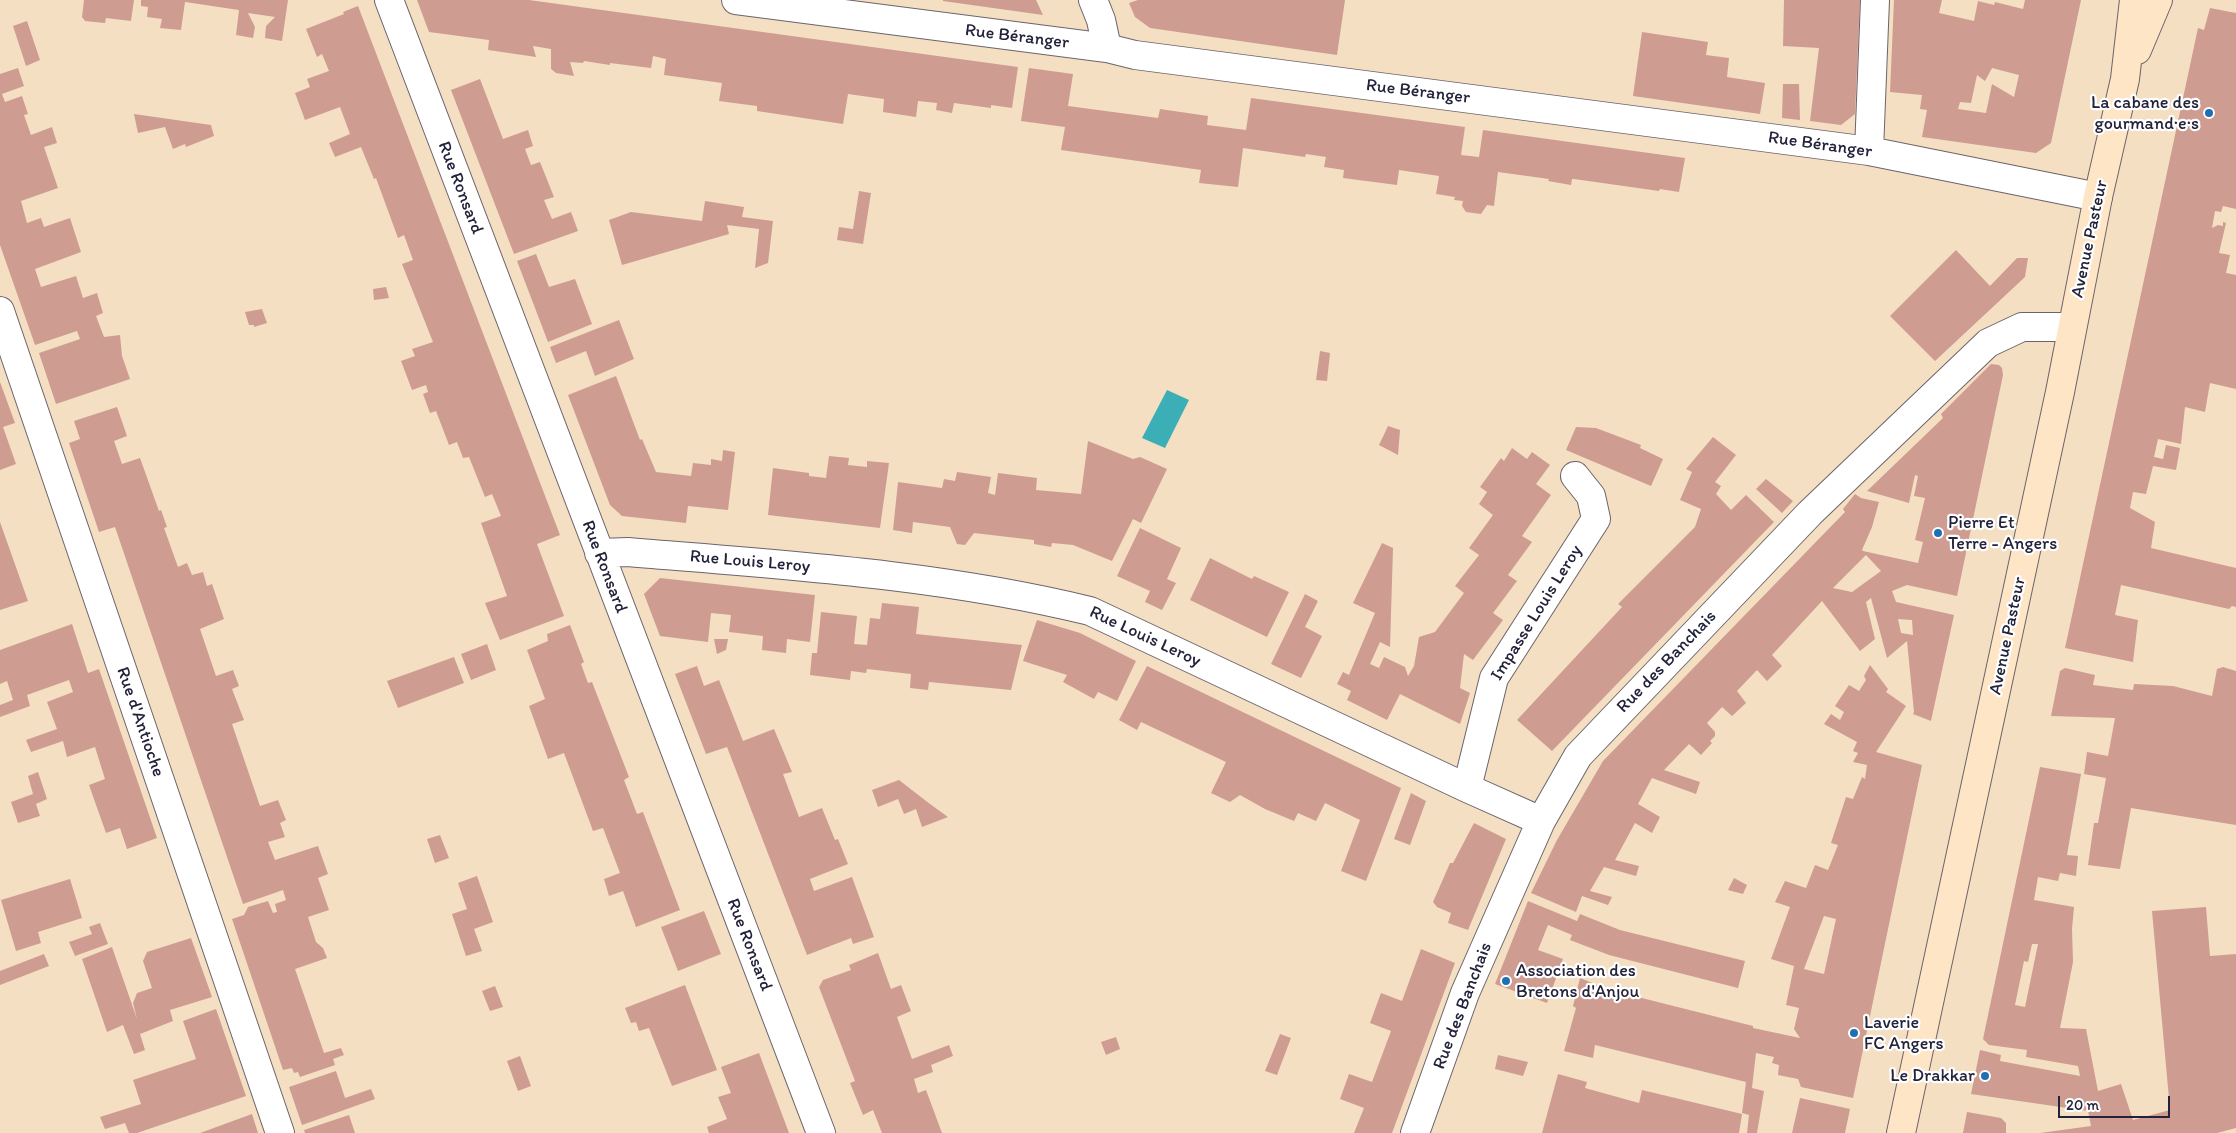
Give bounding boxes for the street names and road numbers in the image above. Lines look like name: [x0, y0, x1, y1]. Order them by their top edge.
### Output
street label: Rue Béranger: [964, 20, 1070, 54]
street label: Rue Béranger: [1365, 75, 1471, 109]
street label: Rue Béranger: [1767, 127, 1873, 163]
street label: Rue Ronsard: [432, 139, 488, 237]
street label: Avenue Pasteur: [2067, 178, 2113, 300]
street label: Rue Ronsard: [576, 518, 632, 616]
street label: Impasse Louis Leroy: [1487, 541, 1587, 685]
street label: Rue Louis Leroy: [689, 546, 811, 578]
street label: Avenue Pasteur: [1985, 575, 2031, 697]
street label: Rue Louis Leroy: [1086, 602, 1204, 672]
street label: Rue des Banchais: [1613, 606, 1721, 718]
street label: Rue d'Antioche: [111, 664, 169, 780]
street label: Rue Ronsard: [721, 896, 777, 994]
street label: Rue des Banchais: [1429, 939, 1497, 1073]

